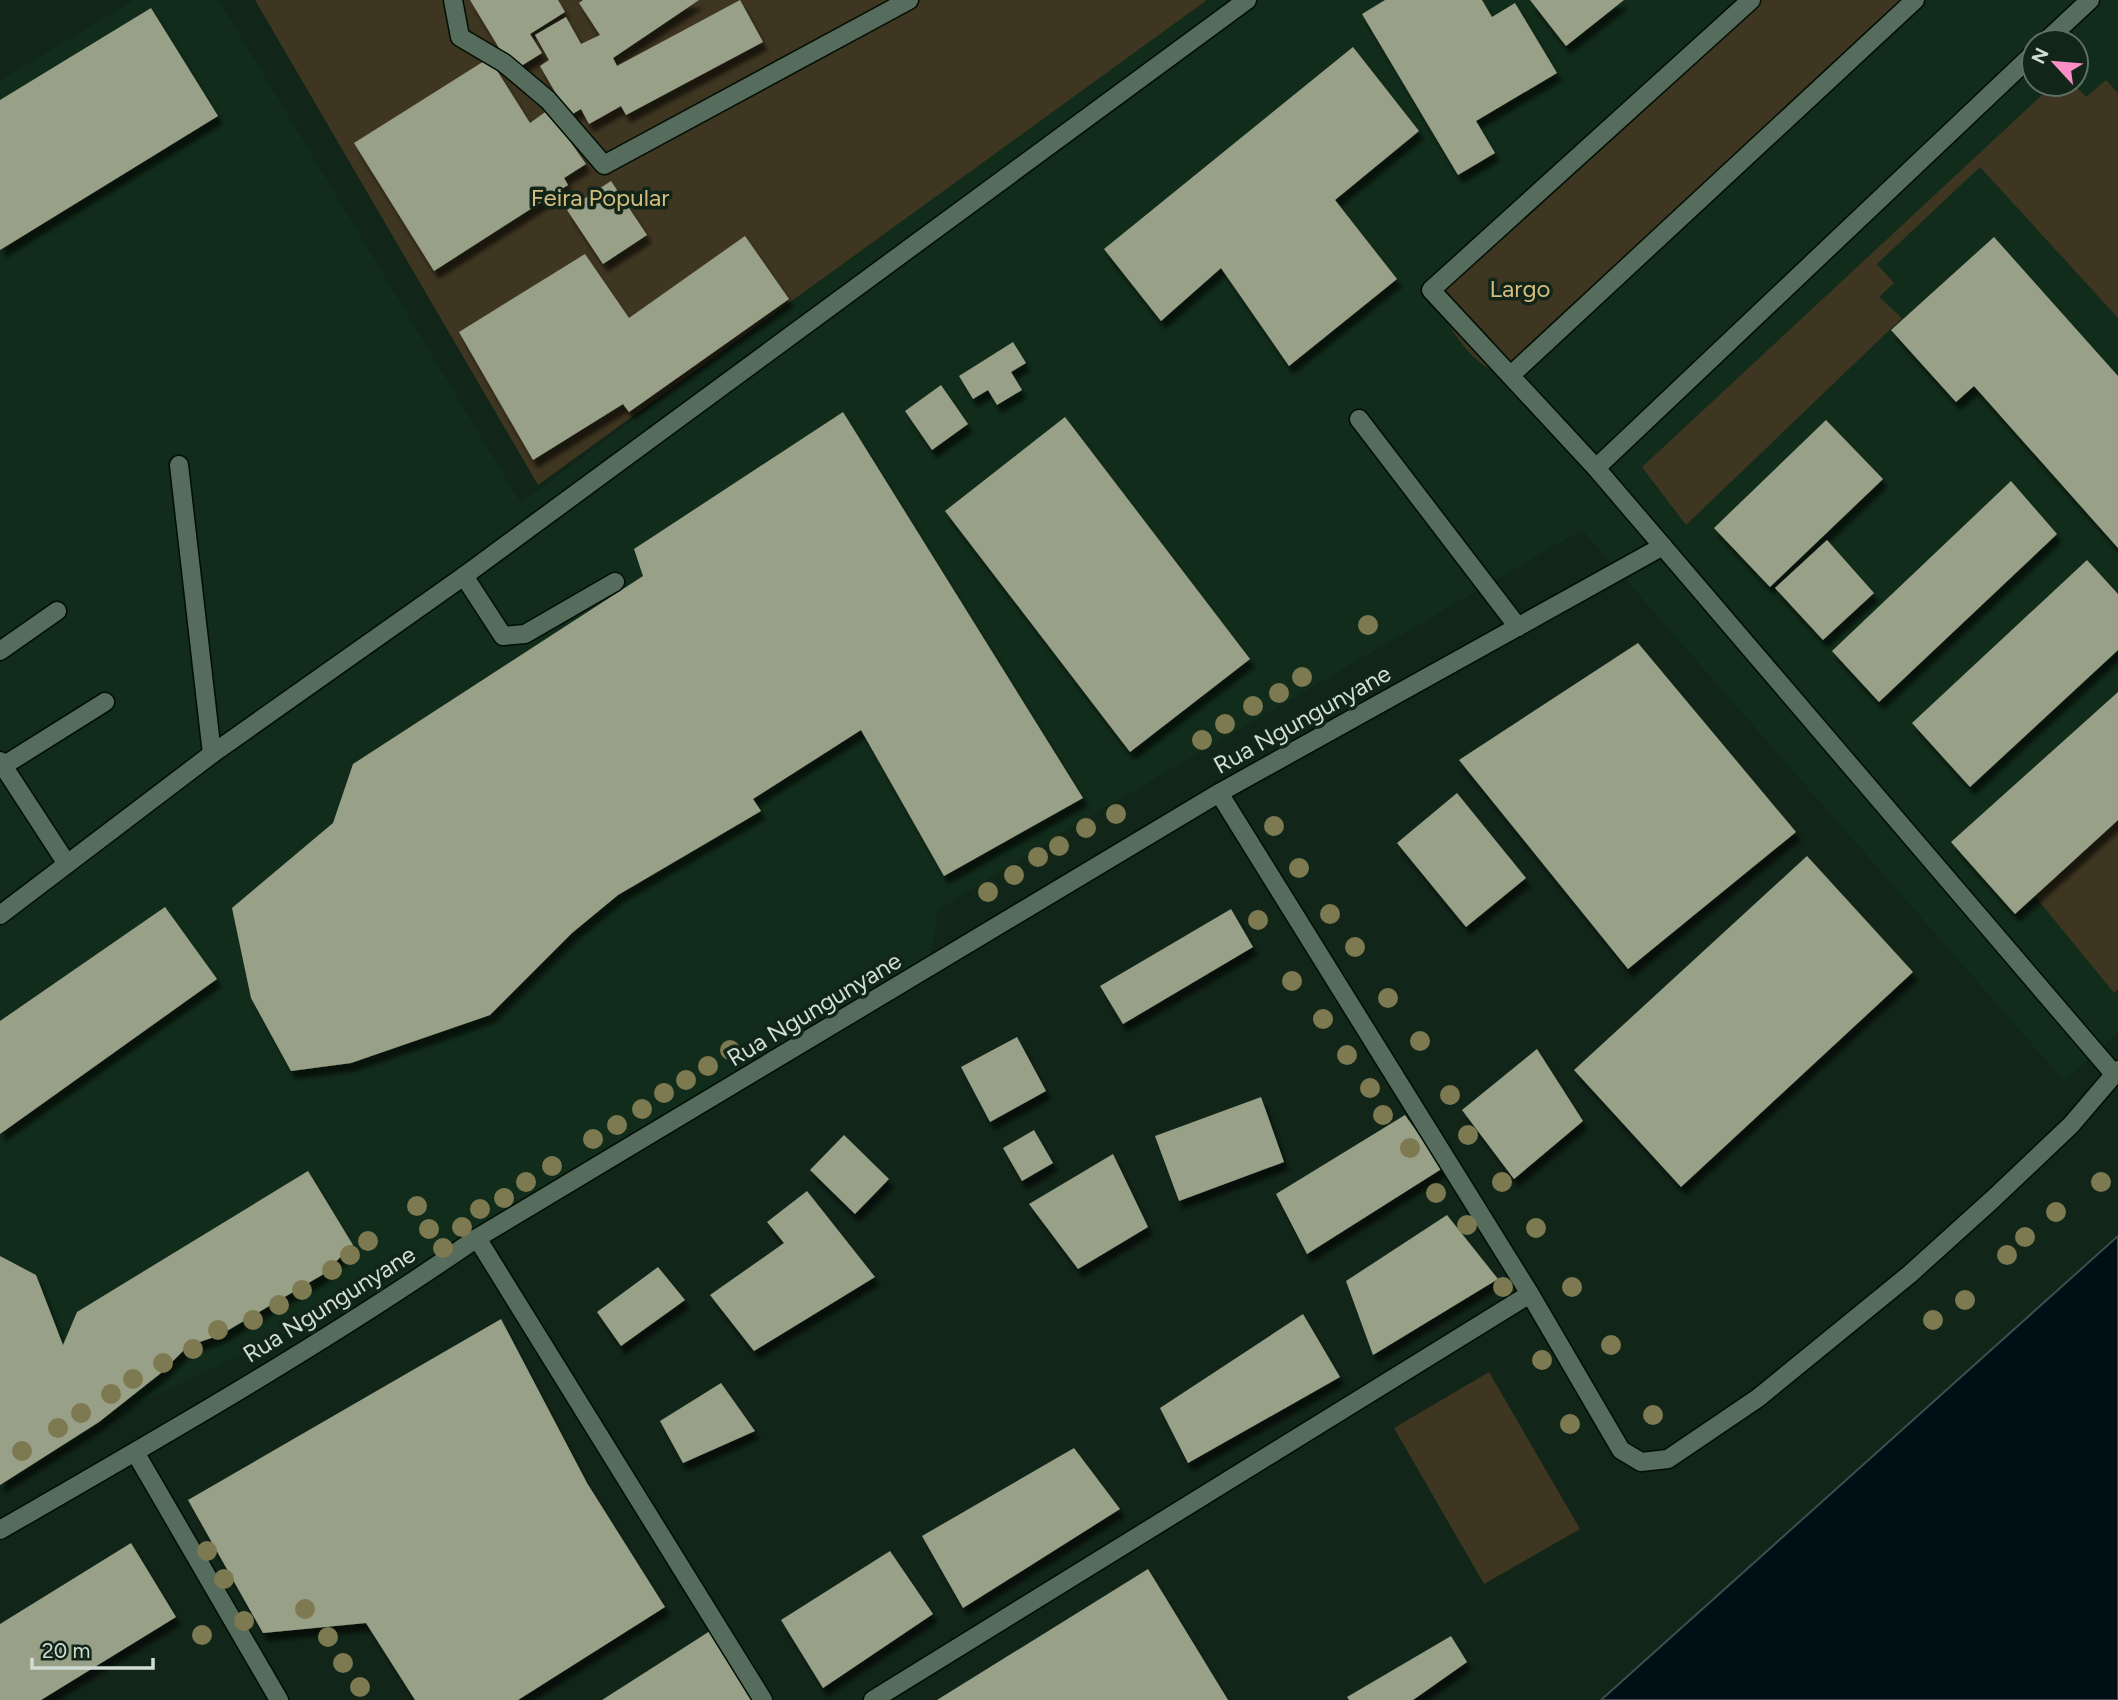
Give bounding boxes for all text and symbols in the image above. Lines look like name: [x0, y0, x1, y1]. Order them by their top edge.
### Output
north arrow: [2020, 28, 2090, 98]
text: N: [2027, 44, 2054, 67]
park label: Feira Popular: [531, 183, 669, 212]
park label: Largo: [1490, 274, 1550, 303]
street label: Rua Ngungunyane: [1208, 658, 1396, 780]
street label: Rua Ngungunyane: [722, 946, 906, 1072]
street label: Rua Ngungunyane: [237, 1239, 421, 1369]
scale bar: [32, 1626, 152, 1670]
text: 20 m: [42, 1638, 90, 1663]

